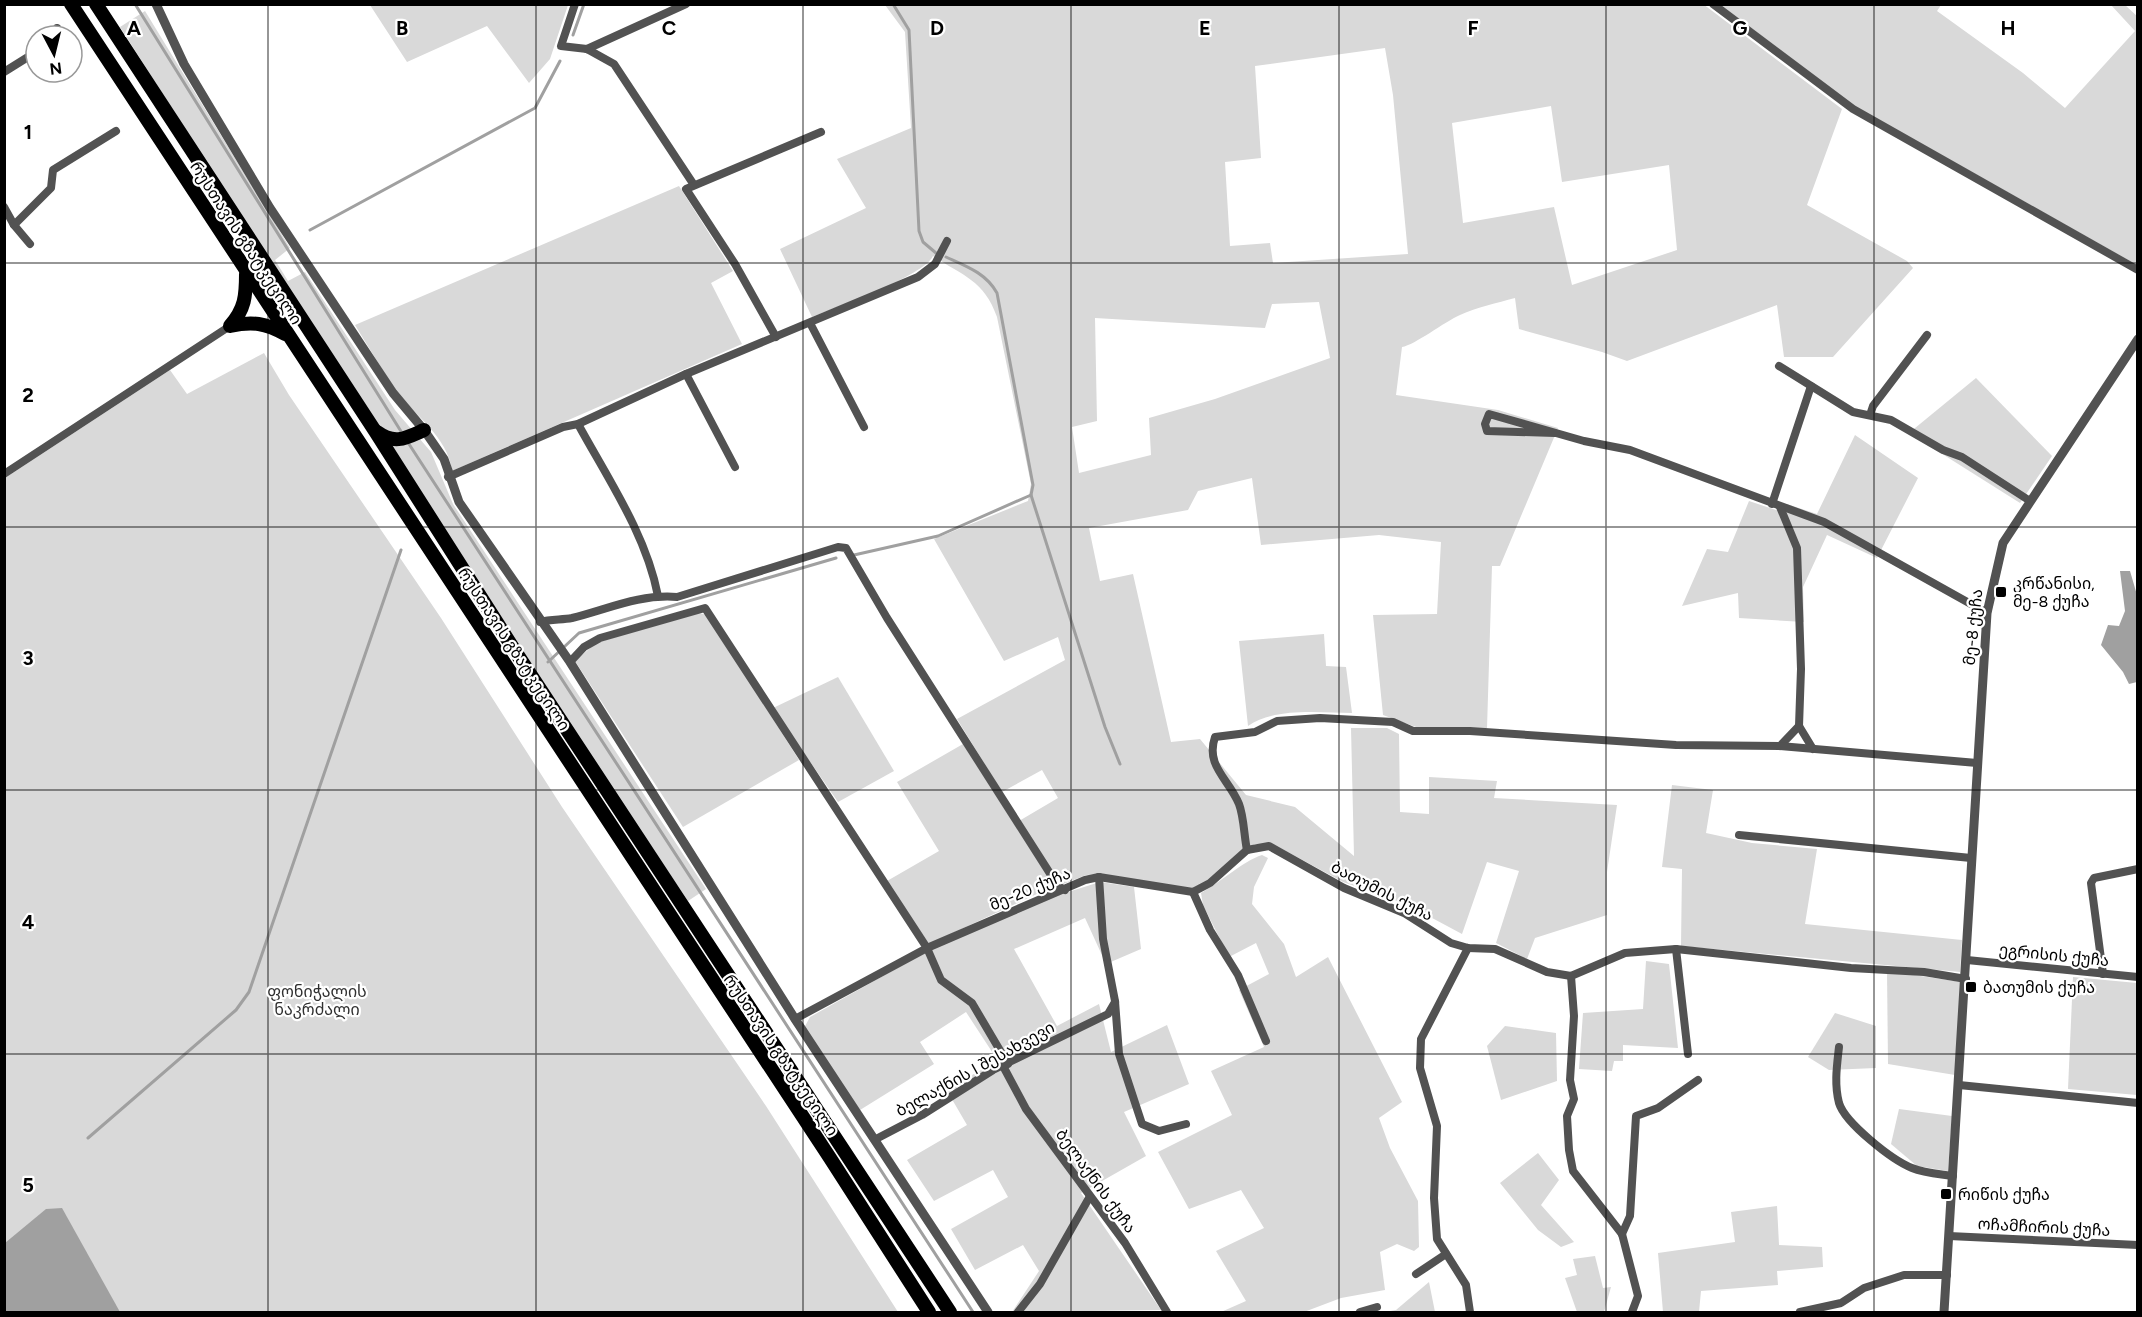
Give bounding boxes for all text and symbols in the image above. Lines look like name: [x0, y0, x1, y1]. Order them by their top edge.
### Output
text: A: [127, 16, 142, 40]
text: B: [396, 16, 408, 40]
text: C: [662, 16, 676, 40]
text: D: [930, 16, 944, 40]
text: E: [1199, 16, 1211, 40]
text: F: [1467, 16, 1479, 40]
text: G: [1733, 16, 1748, 40]
text: H: [2001, 16, 2016, 40]
north arrow: [24, 24, 84, 84]
text: N: [48, 58, 63, 79]
text: 1: [24, 120, 32, 144]
street label: რუსთავის გზატკეცილი: [185, 158, 306, 329]
text: 2: [22, 383, 34, 407]
street label: რუსთავის გზატკეცილი: [453, 564, 574, 735]
place label: კრწანისი, მე-8 ქუჩა: [2013, 574, 2095, 611]
marker: კრწანისი, მე-8 ქუჩა: [1994, 585, 2008, 599]
street label: მე-8 ქუჩა: [1960, 588, 1986, 666]
text: 3: [22, 646, 34, 670]
street label: ბათუმის ქუჩა: [1328, 857, 1436, 925]
street label: მე-20 ქუჩა: [987, 863, 1073, 915]
text: 4: [22, 910, 35, 934]
street label: ეგრისის ქუჩა: [1998, 940, 2110, 970]
street label: რუსთავის გზატკეცილი: [719, 971, 842, 1140]
place label: ბათუმის ქუჩა: [1983, 978, 2095, 997]
marker: ბათუმის ქუჩა: [1964, 980, 1978, 994]
park label: ფონიჭალის ნაკრძალი: [267, 982, 367, 1020]
street label: ბელაქნის I შესახვევი: [892, 1017, 1058, 1121]
street label: ბელაქნის ქუჩა: [1051, 1125, 1140, 1237]
text: 5: [22, 1173, 34, 1197]
place label: რიწის ქუჩა: [1958, 1185, 2050, 1204]
marker: რიწის ქუჩა: [1939, 1187, 1953, 1201]
street label: ოჩამჩირის ქუჩა: [1977, 1214, 2111, 1240]

